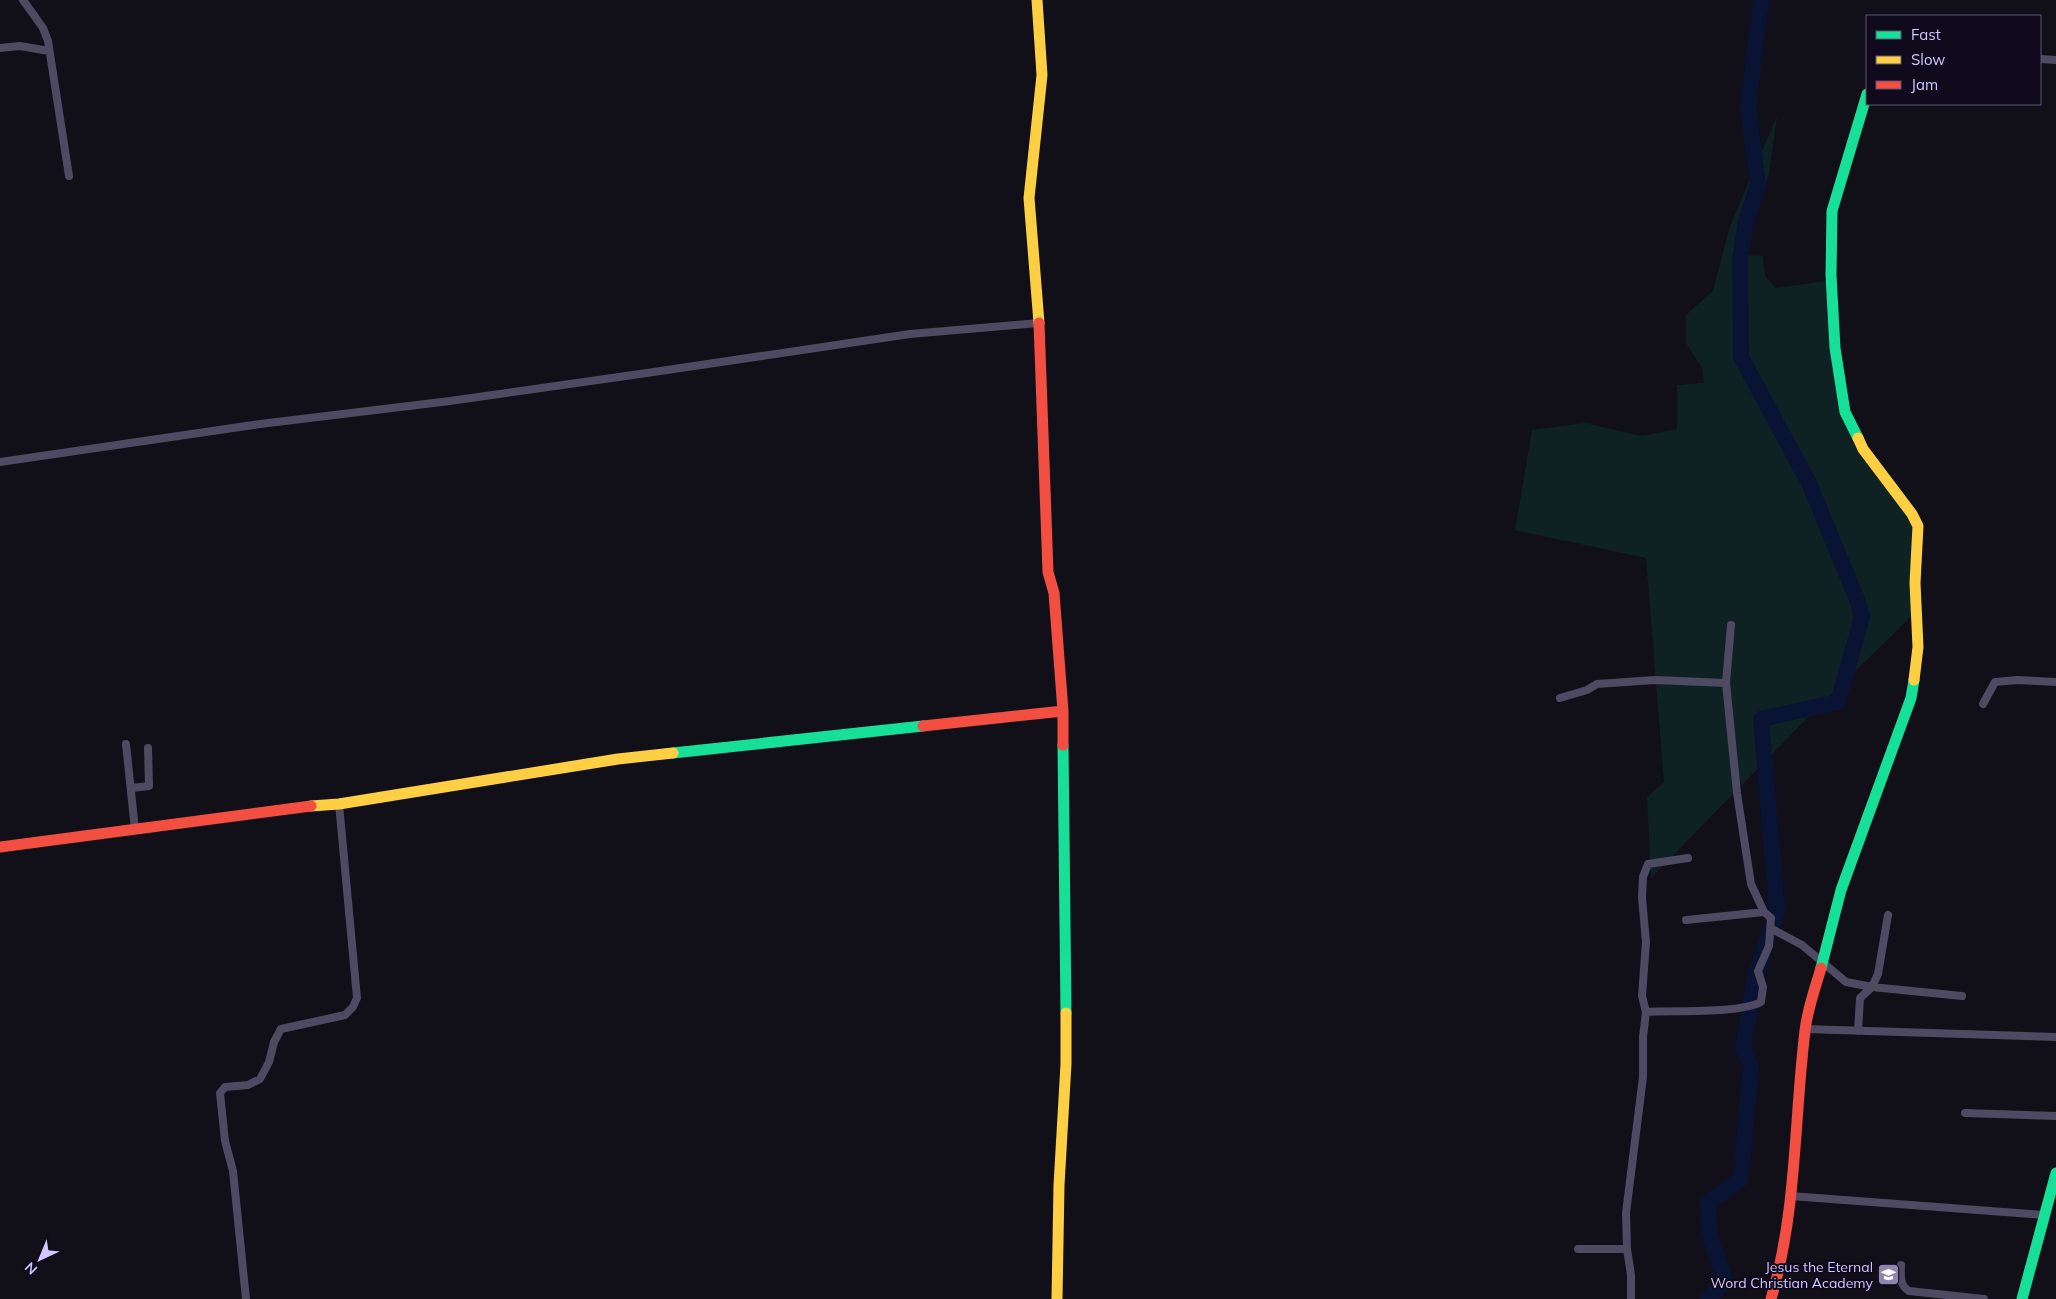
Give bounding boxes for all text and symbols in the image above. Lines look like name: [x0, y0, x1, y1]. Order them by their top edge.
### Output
legend: [1866, 15, 2041, 105]
text: Fast: [1911, 25, 1941, 44]
text: Slow: [1911, 50, 1945, 69]
text: Jam: [1911, 75, 1938, 94]
north arrow: [15, 1234, 65, 1284]
text: N: [21, 1258, 41, 1278]
place label: Jesus the Eternal Word Christian Academy: [1710, 1258, 1874, 1292]
school or university icon: Jesus the Eternal Word Christian Academy: [1877, 1263, 1901, 1287]

